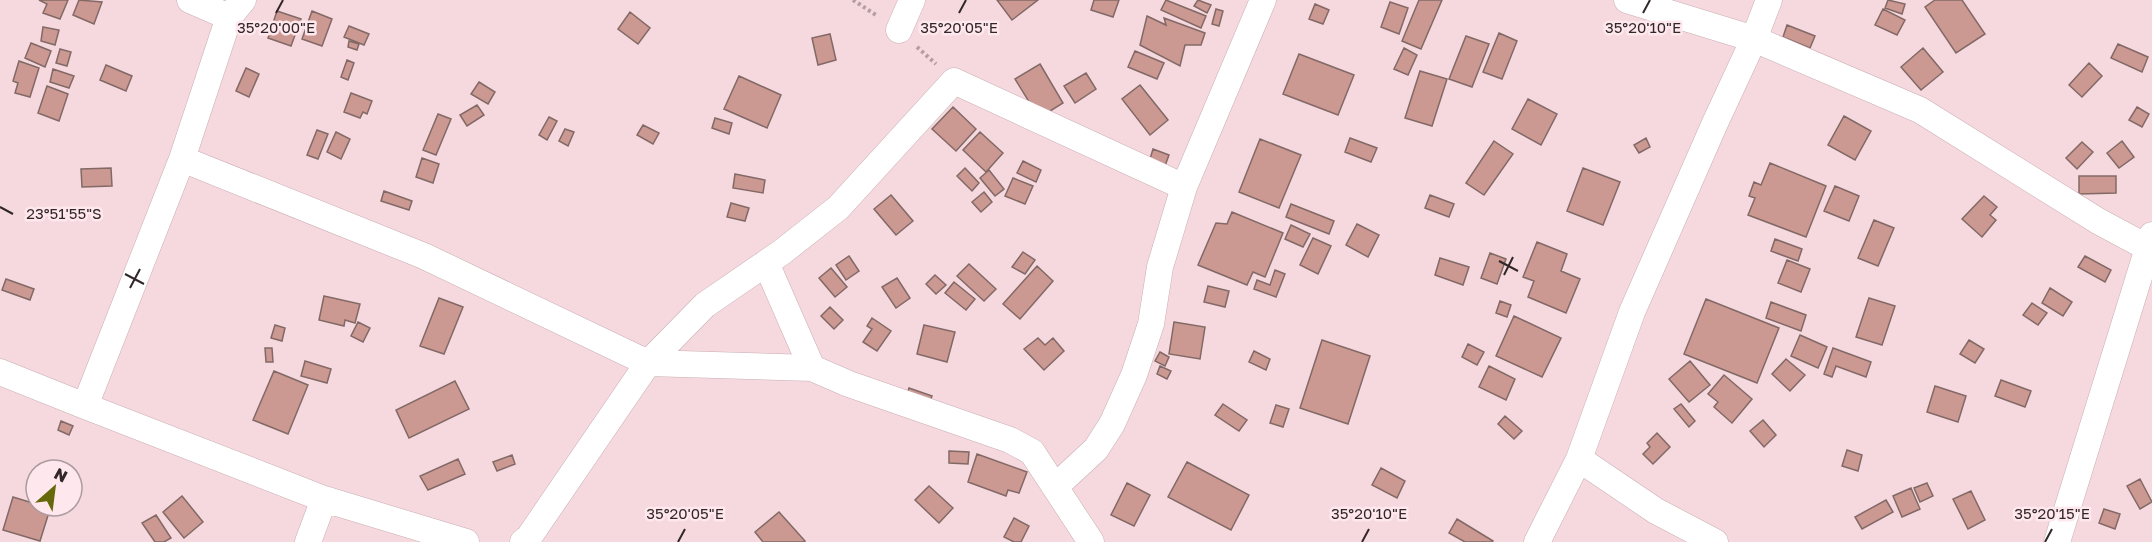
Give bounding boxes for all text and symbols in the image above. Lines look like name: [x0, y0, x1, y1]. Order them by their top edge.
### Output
text: 35°20'00"E: [237, 18, 315, 36]
text: 35°20'05"E: [920, 18, 998, 36]
text: 35°20'10"E: [1605, 18, 1681, 36]
text: 23°51'55"S: [26, 204, 102, 222]
north arrow: [24, 458, 84, 518]
text: N: [51, 463, 71, 486]
text: 35°20'05"E: [646, 504, 724, 522]
text: 35°20'10"E: [1331, 504, 1407, 522]
text: 35°20'15"E: [2014, 504, 2090, 522]

